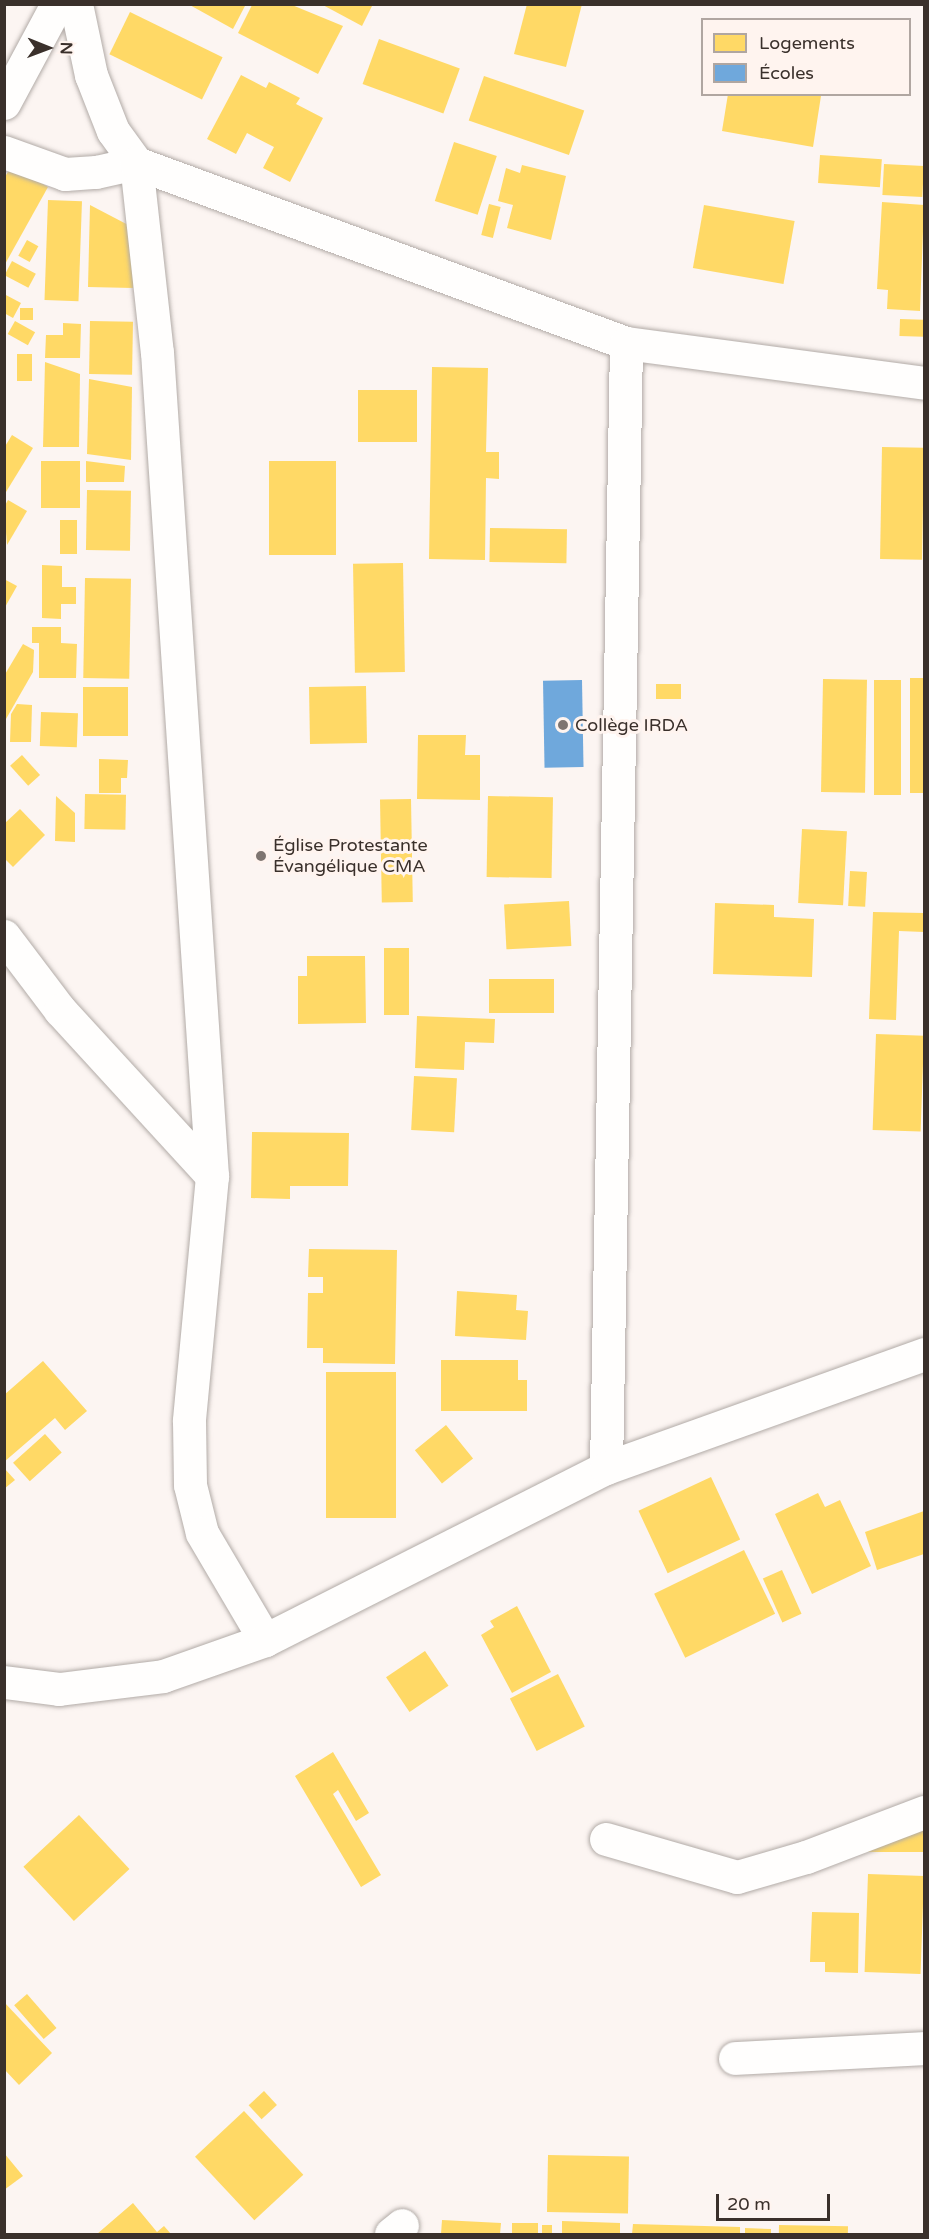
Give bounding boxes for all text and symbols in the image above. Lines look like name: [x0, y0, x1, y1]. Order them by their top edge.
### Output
north arrow: [18, 18, 78, 78]
legend: [701, 18, 911, 96]
text: Logements: [759, 32, 855, 54]
text: N: [56, 42, 76, 55]
text: Écoles: [759, 62, 814, 84]
place label: Collège IRDA: [575, 714, 688, 736]
marker: Collège IRDA: [556, 718, 570, 732]
place label: Église Protestante Évangélique CMA: [273, 835, 428, 878]
marker: Église Protestante Évangélique CMA: [254, 849, 268, 863]
scale bar: [719, 2182, 833, 2220]
text: 20 m: [727, 2193, 771, 2215]

